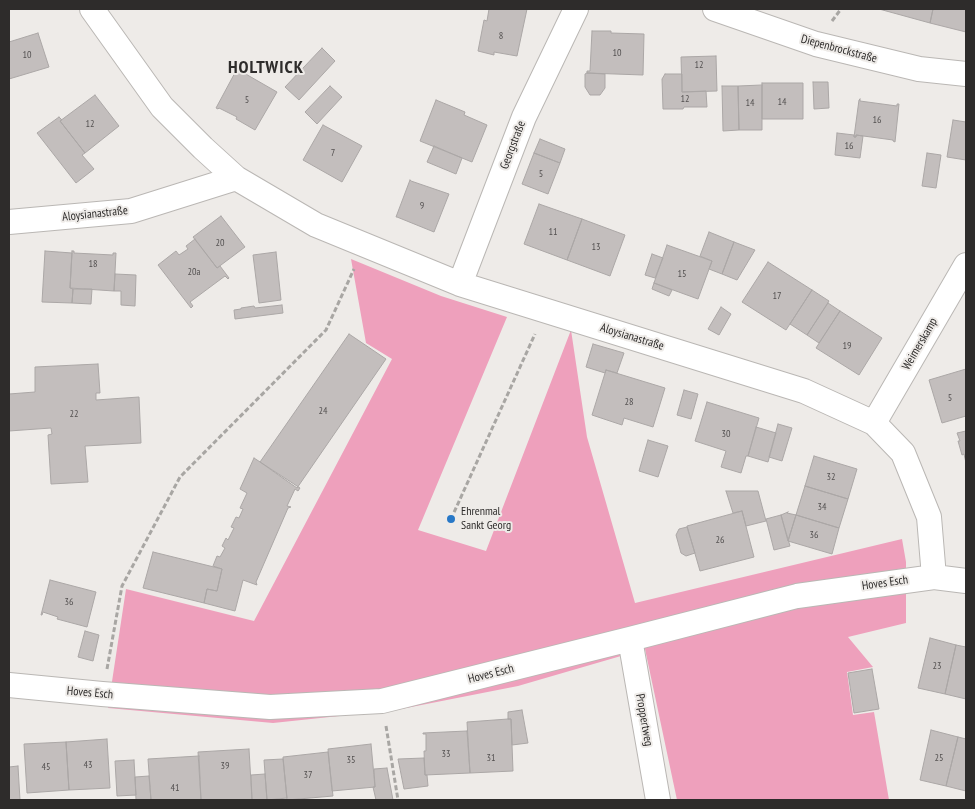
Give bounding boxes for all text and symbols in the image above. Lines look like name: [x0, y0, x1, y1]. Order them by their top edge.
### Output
house number: 8: [499, 30, 503, 42]
street label: Diepenbrockstraße: [799, 32, 879, 66]
house number: 10: [613, 47, 621, 59]
house number: 10: [23, 49, 31, 61]
district label: HOLTWICK: [227, 57, 305, 79]
house number: 12: [695, 59, 703, 71]
house number: 12: [681, 93, 689, 105]
house number: 5: [245, 94, 249, 106]
house number: 14: [778, 96, 786, 108]
house number: 14: [746, 97, 754, 109]
house number: 16: [873, 114, 881, 126]
house number: 12: [86, 118, 94, 130]
street label: Georgstraße: [497, 119, 529, 171]
house number: 16: [845, 140, 853, 152]
house number: 7: [331, 147, 335, 159]
house number: 5: [539, 168, 543, 180]
house number: 9: [420, 200, 424, 212]
street label: Aloysianastraße: [62, 203, 128, 225]
house number: 11: [549, 226, 557, 238]
house number: 20: [216, 237, 224, 249]
house number: 13: [592, 241, 600, 253]
house number: 18: [89, 258, 97, 270]
house number: 20a: [188, 266, 200, 278]
house number: 15: [678, 268, 686, 280]
house number: 17: [773, 290, 781, 302]
street label: Weimerskamp: [899, 315, 941, 373]
street label: Aloysianastraße: [598, 320, 666, 354]
house number: 19: [843, 340, 851, 352]
house number: 5: [948, 392, 952, 404]
house number: 28: [625, 396, 633, 408]
house number: 24: [319, 405, 327, 417]
house number: 22: [70, 408, 78, 420]
house number: 30: [722, 428, 730, 440]
house number: 32: [827, 471, 835, 483]
house number: 34: [818, 501, 826, 513]
place label: Ehrenmal Sankt Georg: [461, 505, 511, 533]
marker: Ehrenmal Sankt Georg: [445, 513, 457, 525]
house number: 36: [810, 529, 818, 541]
house number: 26: [716, 534, 724, 546]
street label: Hoves Esch: [861, 573, 909, 593]
house number: 36: [65, 596, 73, 608]
house number: 23: [933, 660, 941, 672]
street label: Hoves Esch: [467, 661, 515, 687]
street label: Hoves Esch: [66, 684, 114, 702]
street label: Proppertweg: [632, 693, 656, 747]
house number: 33: [442, 748, 450, 760]
house number: 31: [487, 752, 495, 764]
house number: 25: [935, 752, 943, 764]
house number: 35: [347, 754, 355, 766]
house number: 43: [84, 759, 92, 771]
house number: 39: [221, 760, 229, 772]
house number: 45: [42, 761, 50, 773]
house number: 37: [304, 769, 312, 781]
house number: 41: [171, 782, 179, 794]

